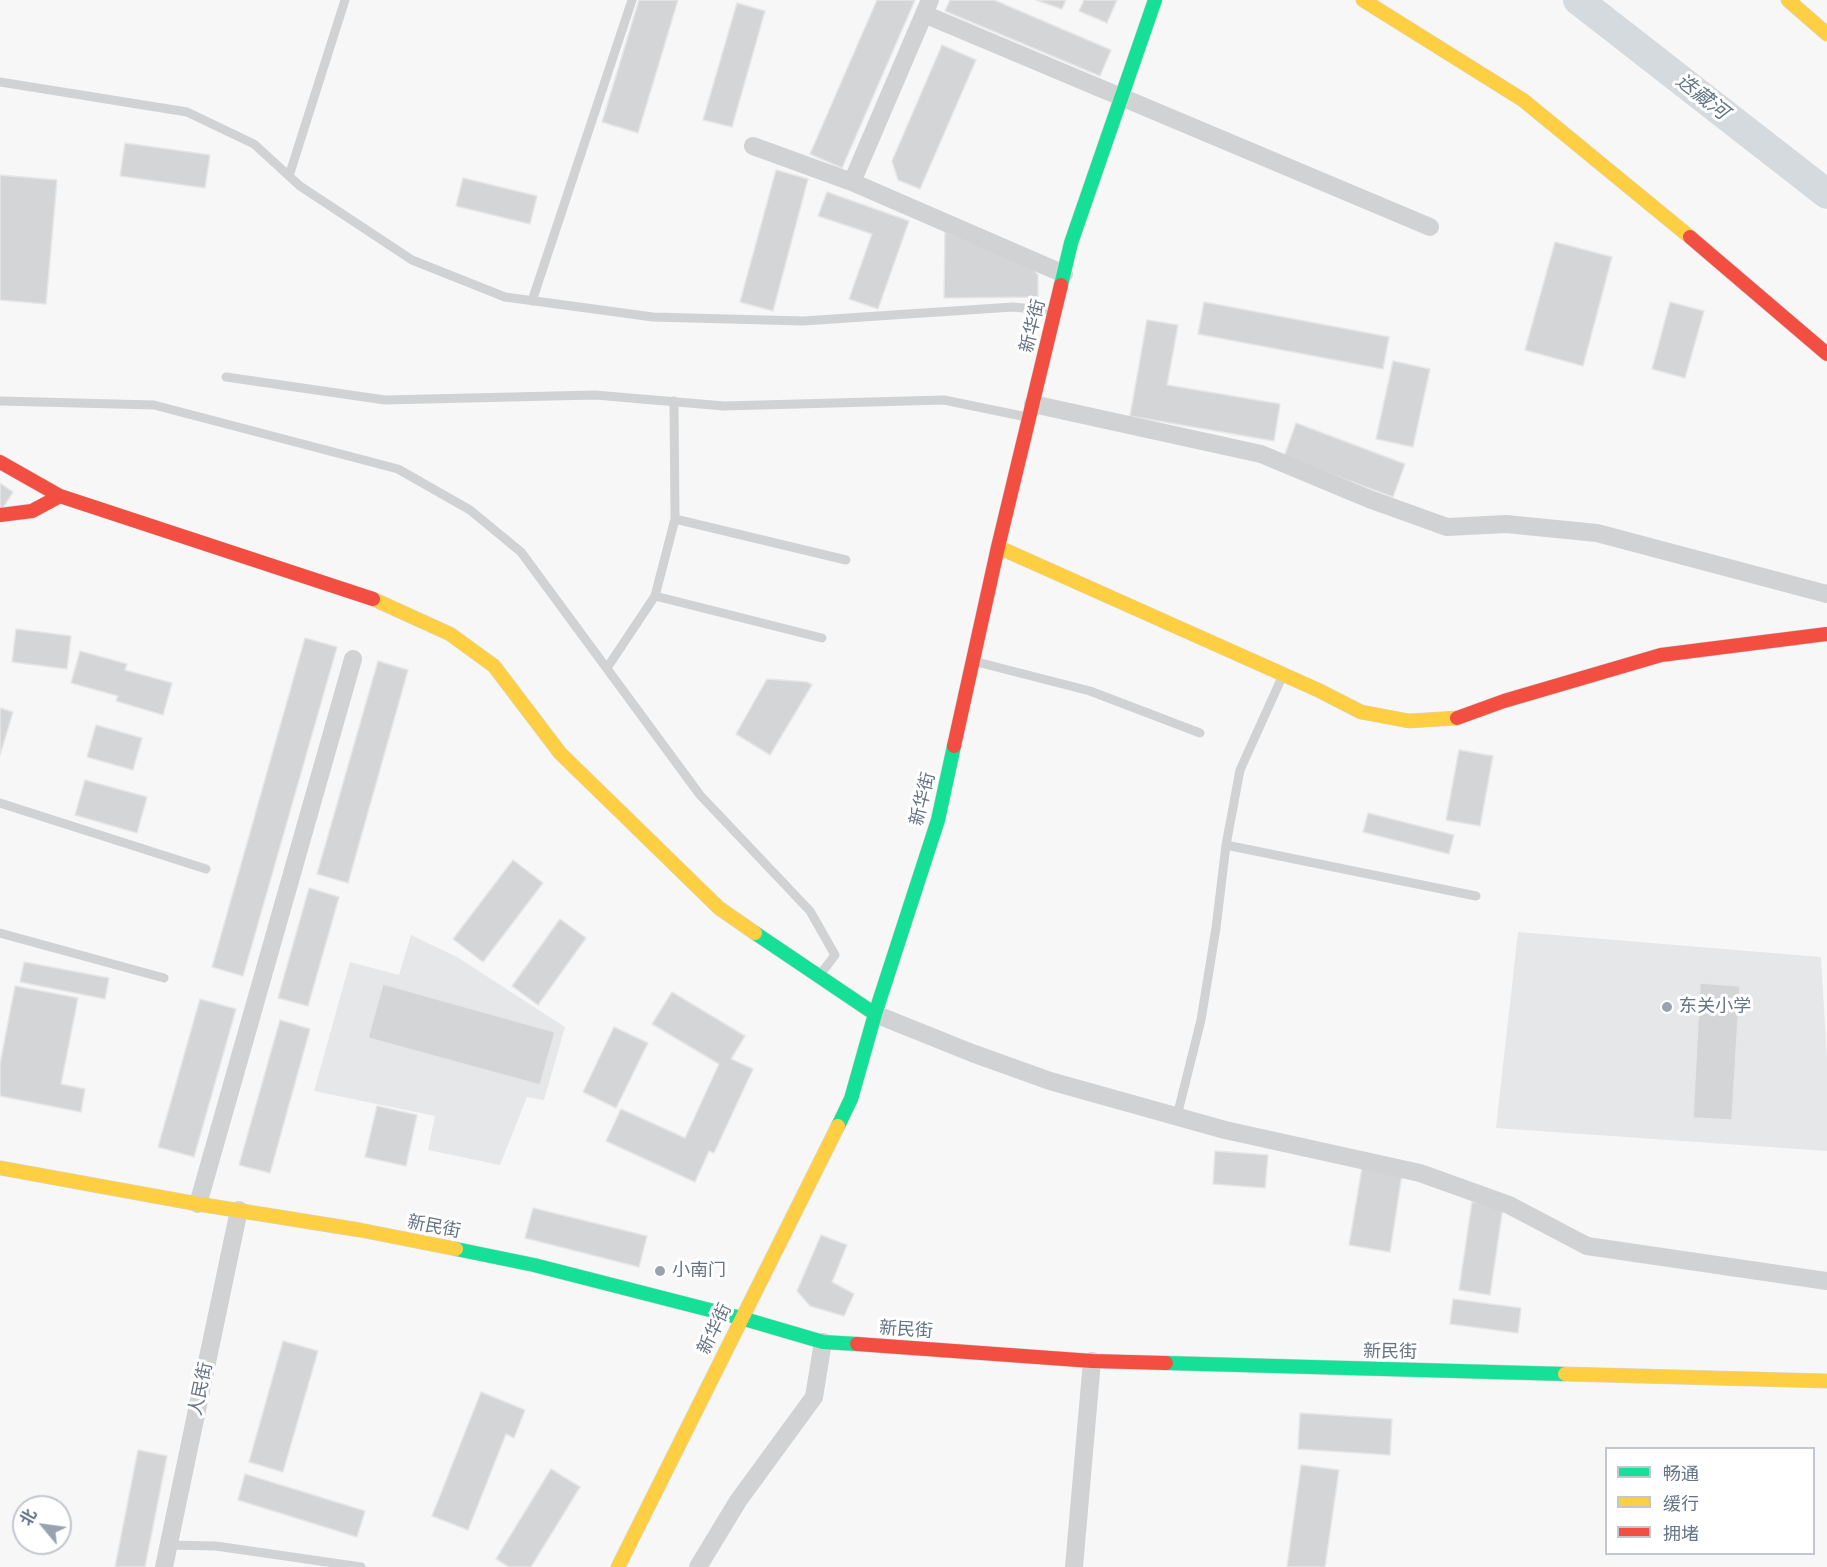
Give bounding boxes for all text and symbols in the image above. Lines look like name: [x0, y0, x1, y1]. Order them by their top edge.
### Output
water label: 迭藏河: [1671, 69, 1733, 125]
street label: 新华街: [1016, 297, 1050, 355]
street label: 新华街: [906, 770, 940, 828]
place label: 东关小学: [1679, 996, 1751, 1018]
marker: 东关小学: [1660, 1000, 1674, 1014]
street label: 新民街: [405, 1211, 463, 1243]
place label: 小南门: [672, 1260, 726, 1282]
marker: 小南门: [653, 1264, 667, 1278]
street label: 新华街: [693, 1300, 737, 1358]
street label: 新民街: [878, 1317, 934, 1343]
street label: 新民街: [1363, 1341, 1417, 1363]
street label: 人民街: [185, 1360, 217, 1418]
legend: [1605, 1447, 1815, 1555]
text: 畅通: [1663, 1462, 1699, 1485]
text: 缓行: [1663, 1492, 1699, 1515]
north arrow: [12, 1495, 72, 1555]
text: 北: [15, 1505, 41, 1529]
text: 拥堵: [1663, 1522, 1699, 1545]

